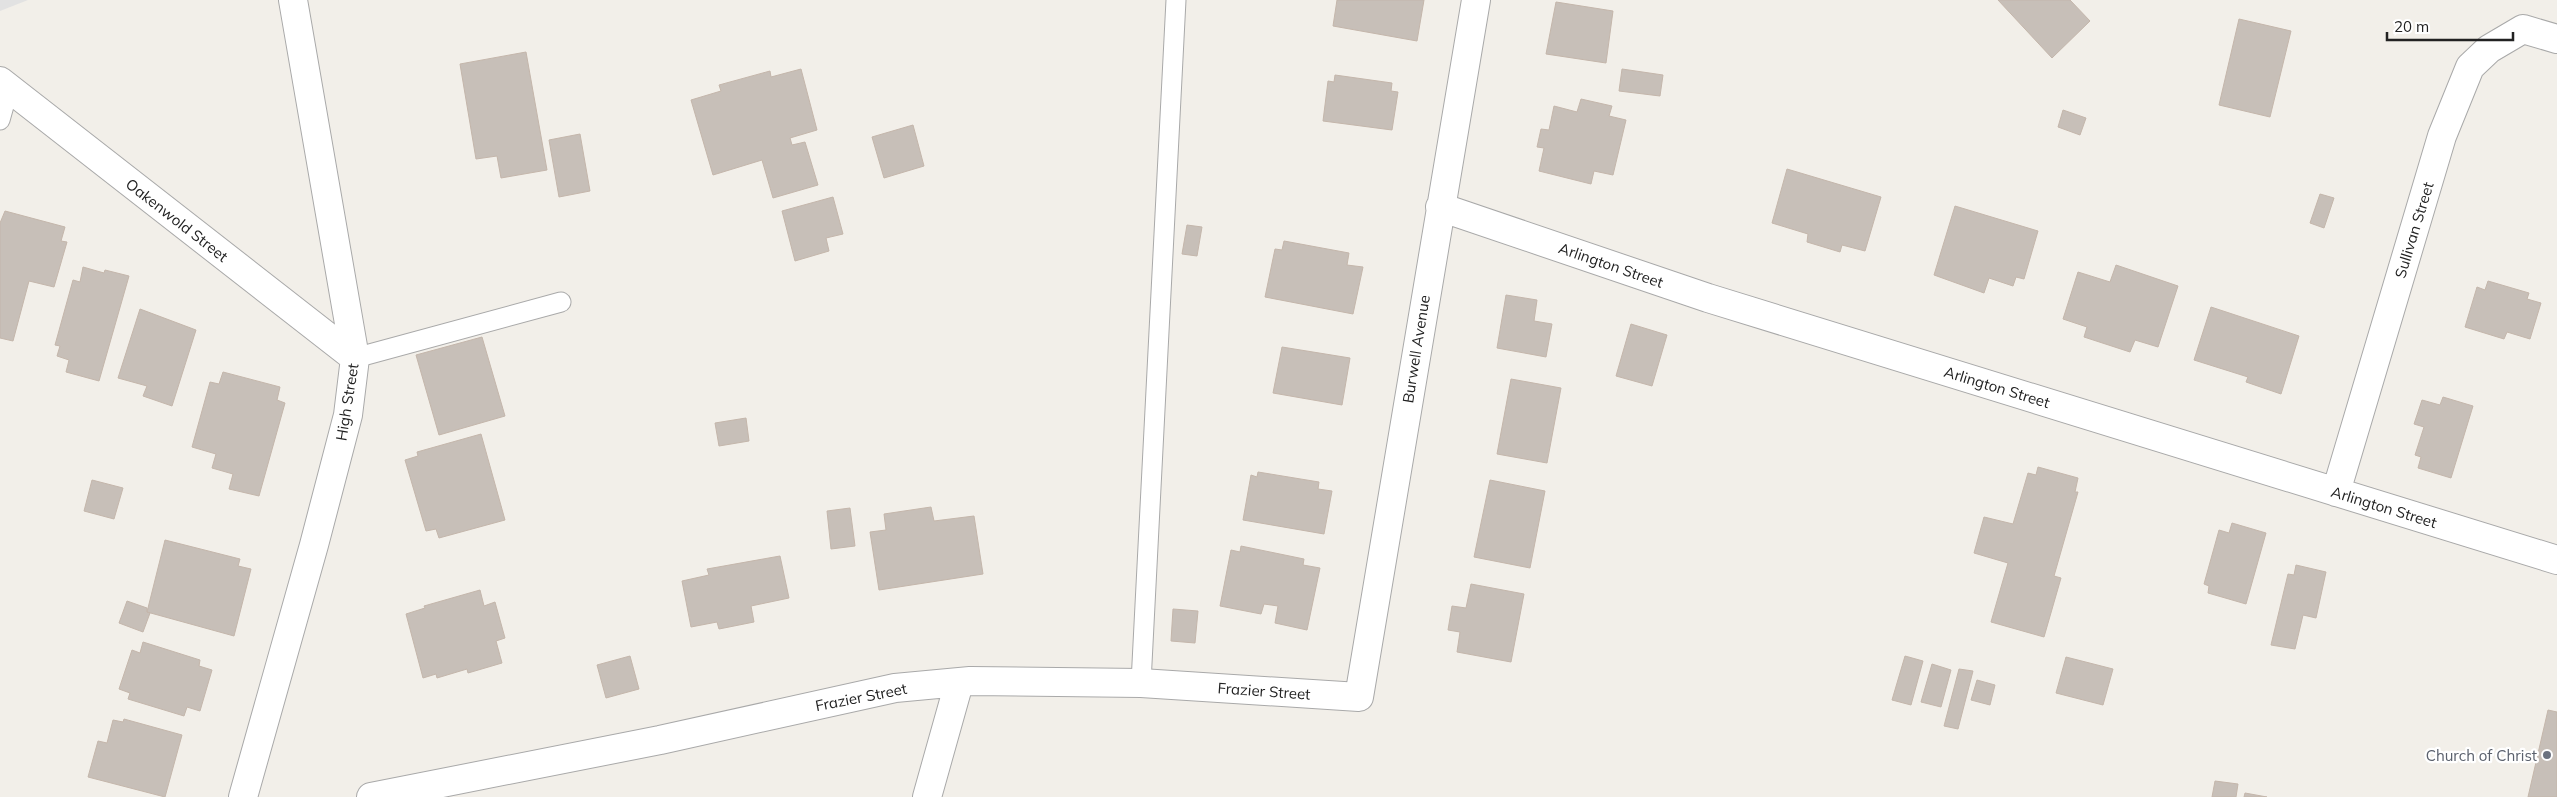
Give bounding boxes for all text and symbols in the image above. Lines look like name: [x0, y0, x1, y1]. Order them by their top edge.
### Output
scale bar: [2387, 10, 2513, 42]
text: 20 m: [2394, 17, 2429, 36]
street label: Oakenwold Street: [122, 174, 232, 266]
street label: Sullivan Street: [2390, 180, 2438, 280]
street label: Arlington Street: [1556, 238, 1666, 292]
street label: Burwell Avenue: [1398, 294, 1434, 404]
street label: High Street: [331, 362, 363, 442]
street label: Arlington Street: [1942, 362, 2052, 412]
street label: Arlington Street: [2329, 482, 2439, 532]
street label: Frazier Street: [1217, 678, 1311, 704]
street label: Frazier Street: [814, 679, 908, 715]
place label: Church of Christ: [2426, 746, 2537, 765]
marker: Church of Christ: [2541, 749, 2553, 761]

